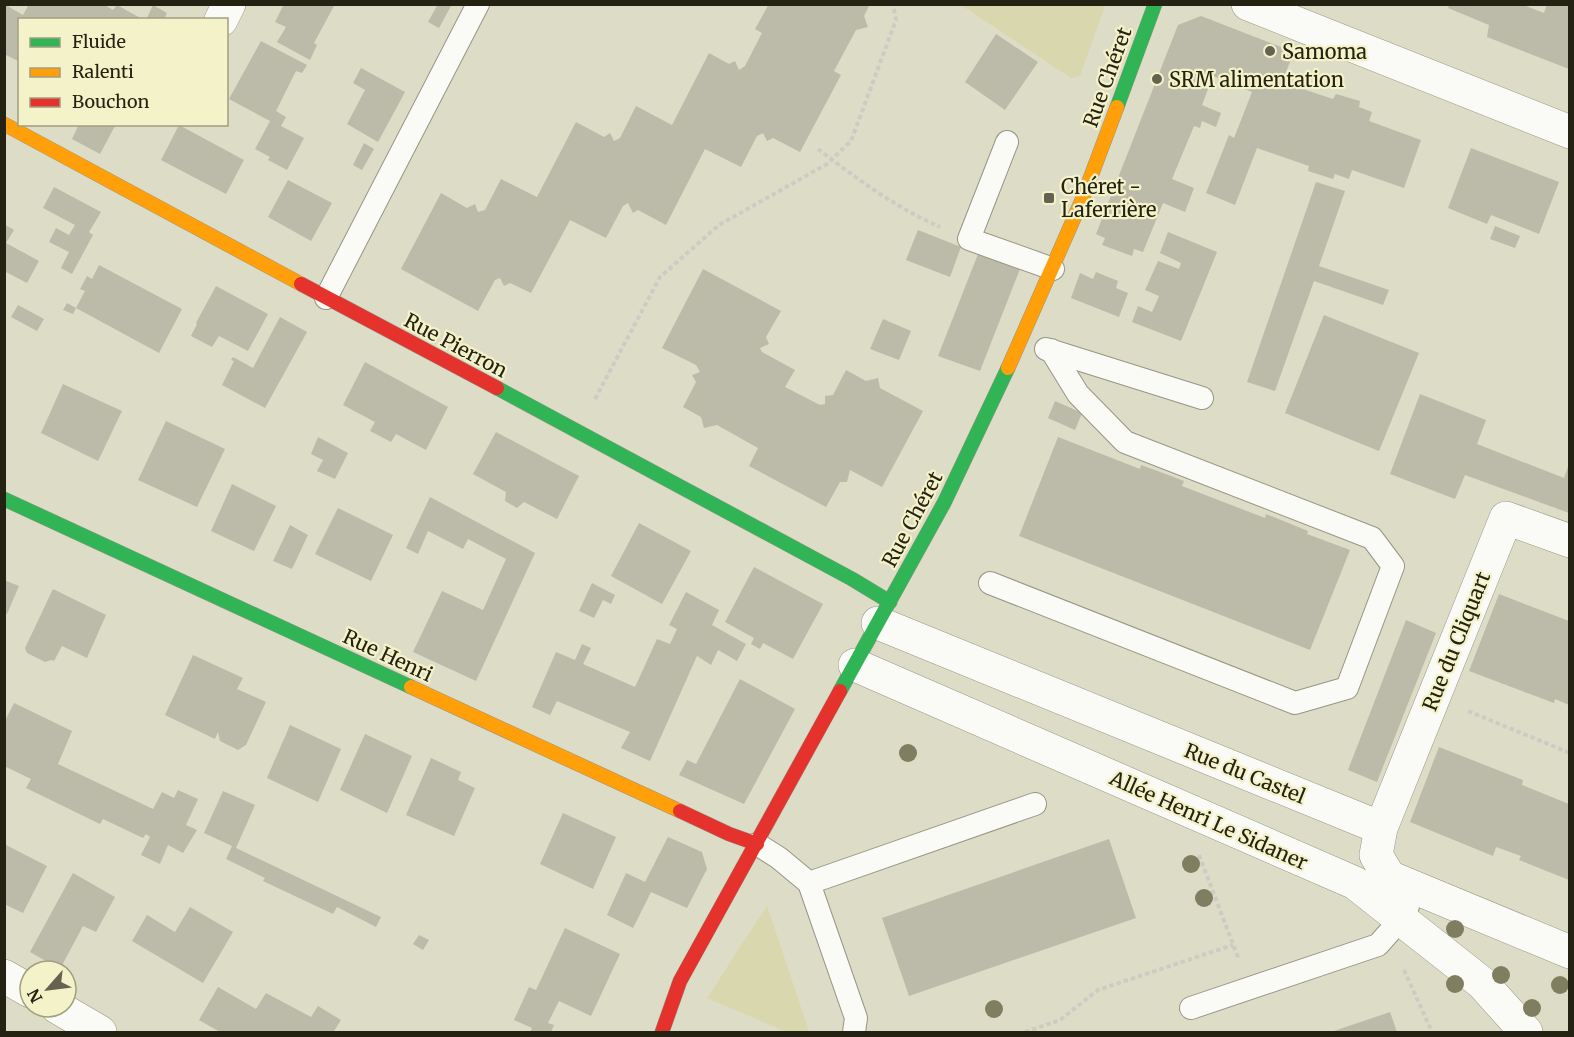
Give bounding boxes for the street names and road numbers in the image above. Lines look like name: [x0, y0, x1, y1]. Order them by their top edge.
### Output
street label: Rue Chéret: [1077, 23, 1137, 130]
street label: Rue Pierron: [400, 307, 512, 383]
street label: Rue Chéret: [876, 467, 948, 571]
street label: Rue du Cliquart: [1417, 567, 1495, 714]
street label: Rue Henri: [339, 623, 437, 687]
street label: Rue du Castel: [1181, 737, 1309, 809]
street label: Allée Henri Le Sidaner: [1105, 765, 1312, 875]

